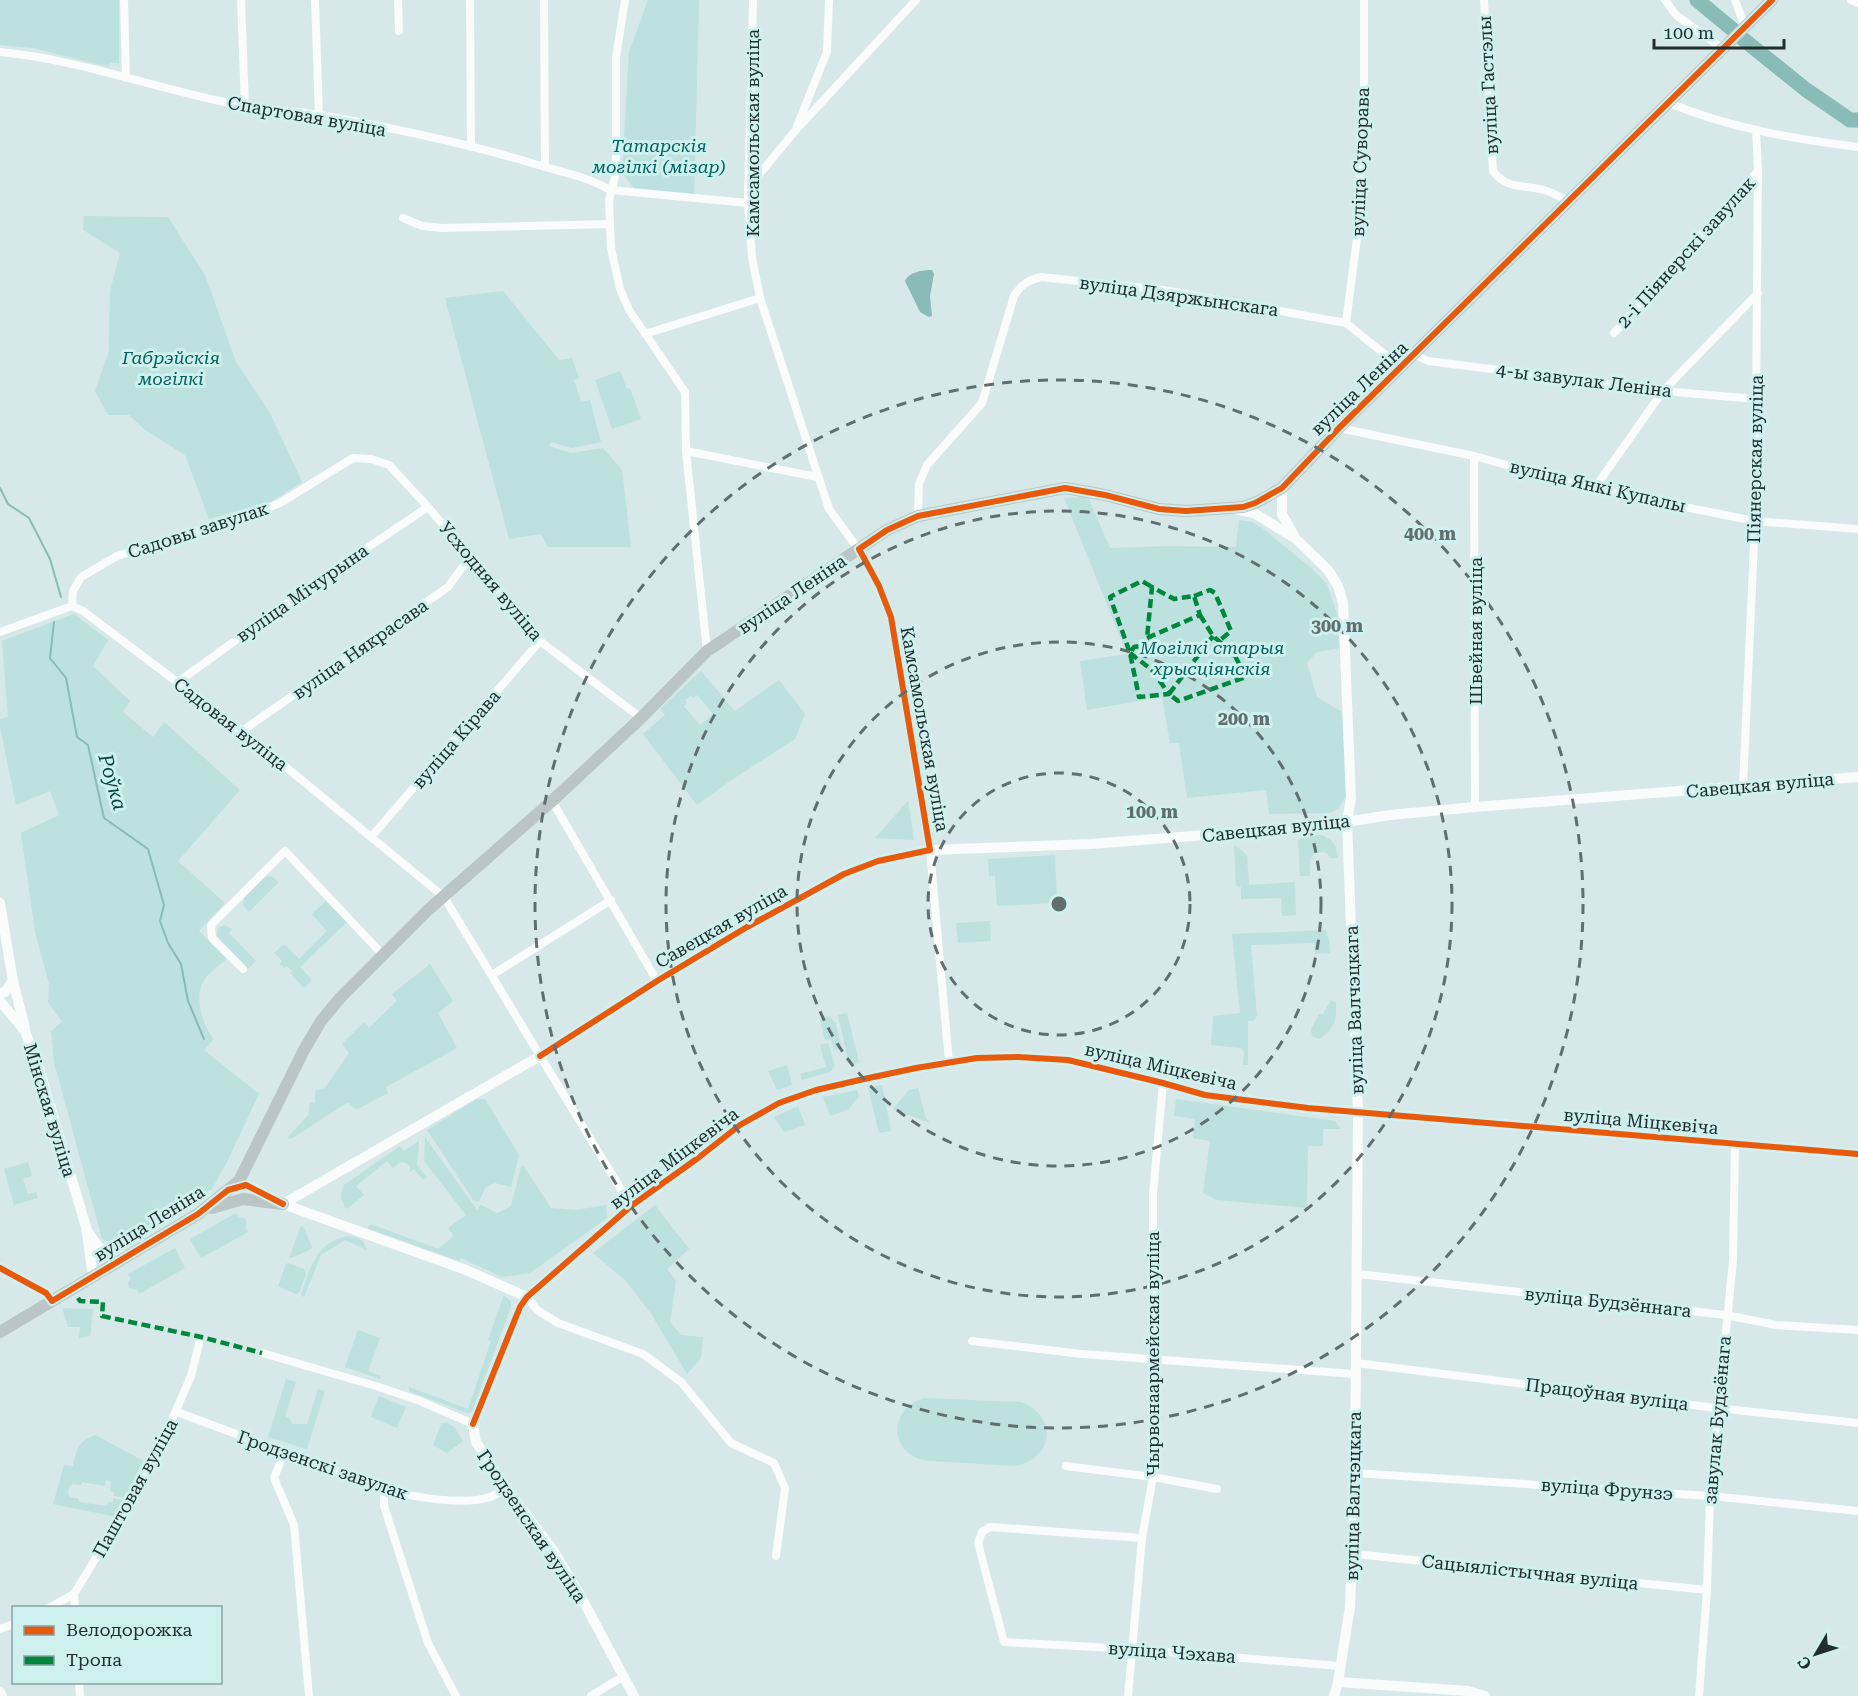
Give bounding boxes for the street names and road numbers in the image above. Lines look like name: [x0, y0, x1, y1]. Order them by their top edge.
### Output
street label: вуліца Гастэлы: [1474, 15, 1502, 155]
street label: Камсамольская вуліца: [742, 29, 763, 237]
street label: вуліца Суворава: [1347, 87, 1373, 237]
street label: Спартовая вуліца: [226, 92, 388, 140]
street label: 2-і Піянерскі завулак: [1613, 172, 1759, 332]
street label: вуліца Дзяржынскага: [1078, 272, 1280, 320]
street label: вуліца Леніна: [1306, 336, 1412, 439]
street label: 4-ы завулак Леніна: [1495, 359, 1673, 401]
street label: Піянерская вуліца: [1743, 374, 1767, 543]
street label: вуліца Янкі Купалы: [1508, 456, 1688, 517]
street label: Садовы завулак: [125, 497, 271, 563]
street label: Усходняя вуліца: [435, 517, 547, 645]
street label: вуліца Мічурына: [232, 539, 372, 646]
street label: вуліца Леніна: [734, 550, 850, 638]
street label: Швейная вуліца: [1465, 557, 1486, 705]
street label: вуліца Някрасава: [288, 594, 432, 704]
street label: Камсамольская вуліца: [897, 625, 953, 833]
street label: Садовая вуліца: [170, 673, 292, 775]
street label: вуліца Кірава: [408, 685, 505, 792]
street label: Савецкая вуліца: [1685, 768, 1835, 802]
street label: Савецкая вуліца: [1201, 810, 1351, 846]
street label: Савецкая вуліца: [651, 880, 791, 972]
street label: вуліца Валчэцкага: [1341, 925, 1367, 1095]
street label: вуліца Міцкевіча: [1083, 1038, 1239, 1094]
street label: Мінская вуліца: [20, 1041, 80, 1180]
street label: вуліца Міцкевіча: [606, 1103, 743, 1213]
street label: вуліца Міцкевіча: [1563, 1104, 1720, 1138]
street label: вуліца Леніна: [90, 1181, 208, 1265]
street label: Чырвонаармейская вуліца: [1142, 1231, 1163, 1477]
street label: вуліца Будзённага: [1524, 1283, 1693, 1321]
street label: завулак Будзёнага: [1699, 1335, 1735, 1505]
street label: Працоўная вуліца: [1524, 1374, 1690, 1414]
street label: вуліца Валчэцкага: [1341, 1411, 1365, 1581]
street label: Паштовая вуліца: [88, 1415, 182, 1561]
street label: Гродзенскі завулак: [235, 1426, 411, 1504]
street label: Гродзенская вуліца: [473, 1446, 591, 1607]
street label: вуліца Фрунзэ: [1540, 1474, 1674, 1504]
street label: Сацыялістычная вуліца: [1421, 1550, 1640, 1594]
street label: вуліца Чэхава: [1108, 1637, 1237, 1667]

